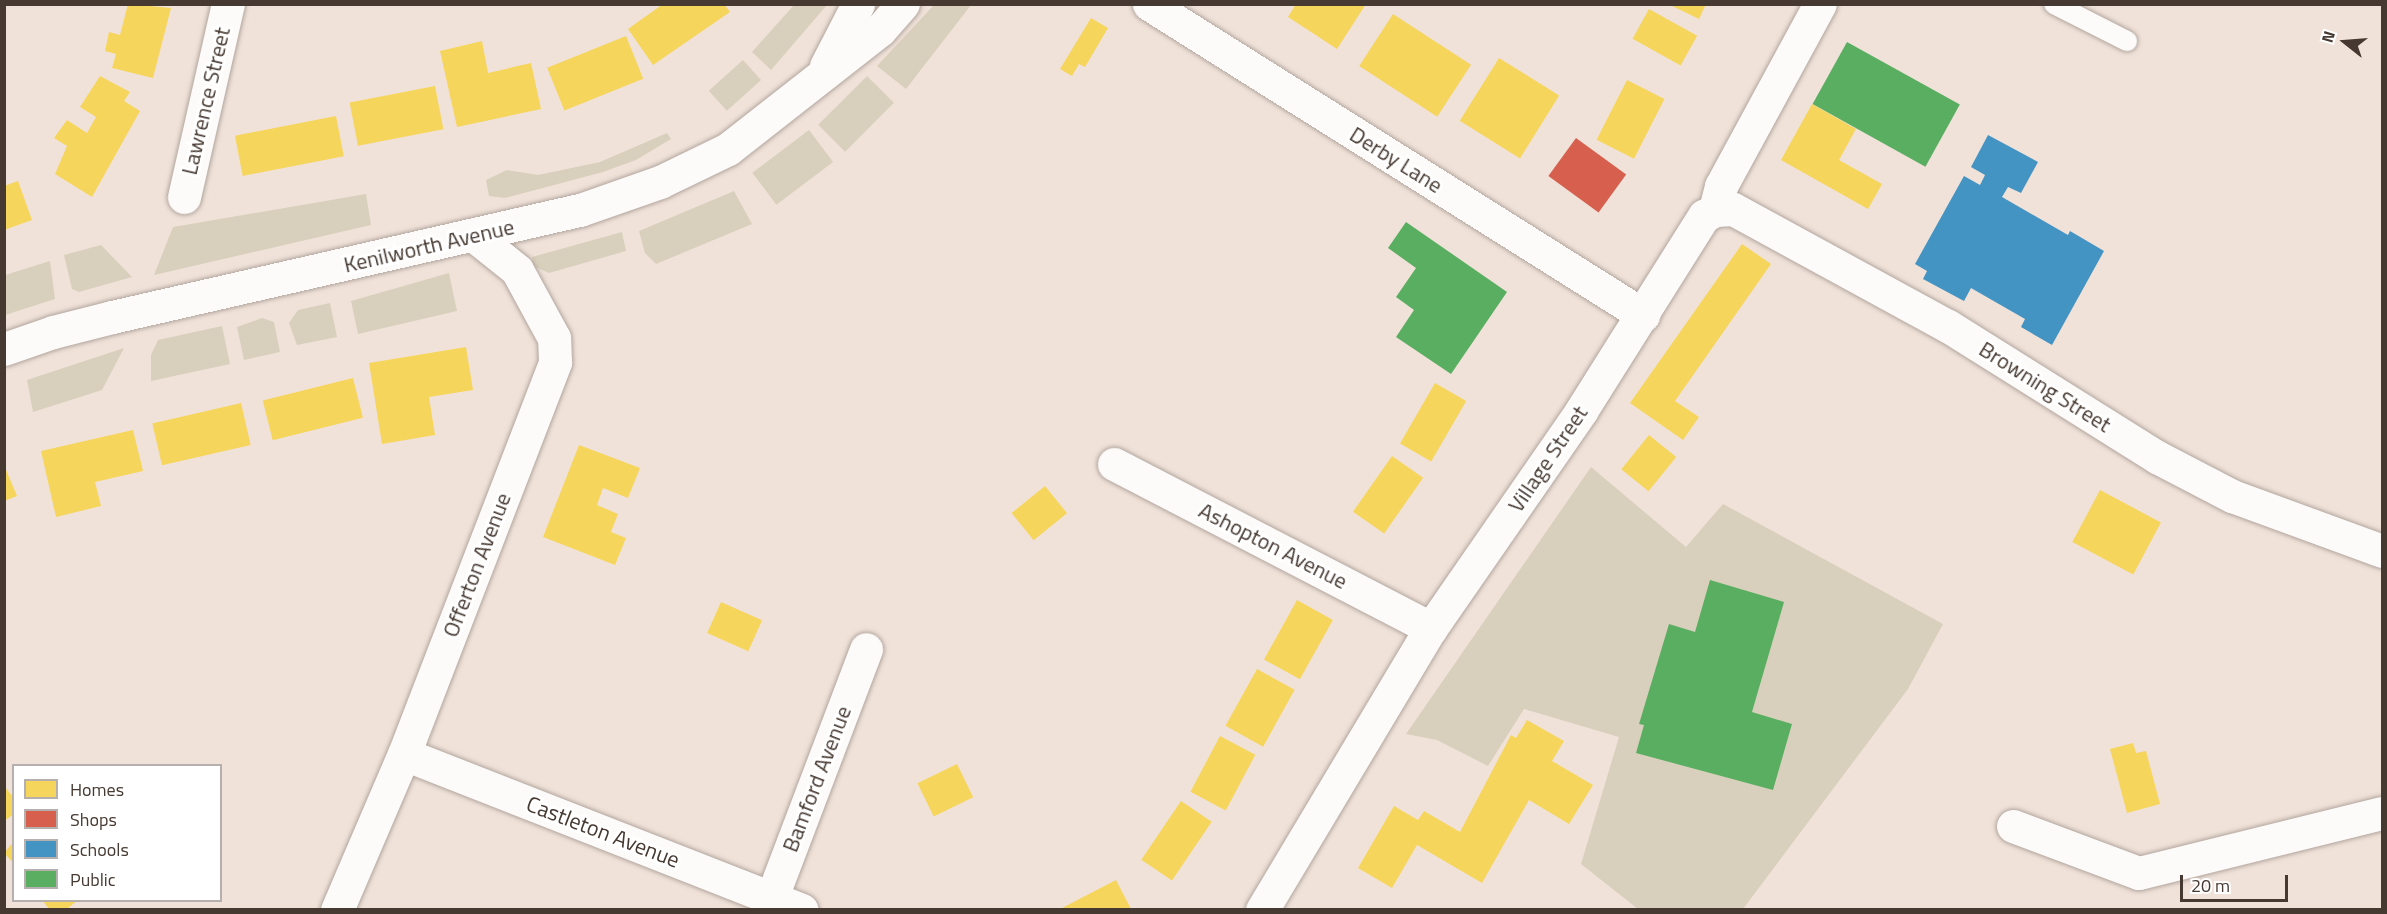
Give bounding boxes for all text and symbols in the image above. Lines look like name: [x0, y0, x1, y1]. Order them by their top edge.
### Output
north arrow: [2315, 12, 2375, 72]
street label: Lawrence Street: [176, 25, 236, 177]
text: N: [2315, 28, 2341, 46]
street label: Derby Lane: [1345, 121, 1447, 199]
street label: Kenilworth Avenue: [341, 214, 517, 278]
street label: Browning Street: [1974, 336, 2116, 438]
street label: Village Street: [1503, 401, 1593, 517]
street label: Offerton Avenue: [437, 489, 517, 641]
street label: Ashopton Avenue: [1194, 497, 1352, 595]
street label: Bamford Avenue: [777, 702, 857, 856]
legend: [12, 764, 222, 902]
text: Homes: [70, 776, 124, 803]
street label: Castleton Avenue: [523, 791, 683, 873]
text: Shops: [70, 806, 117, 833]
text: Schools: [70, 836, 129, 863]
scale bar: [2183, 863, 2291, 901]
text: Public: [70, 866, 116, 893]
text: 20 m: [2191, 872, 2230, 899]

